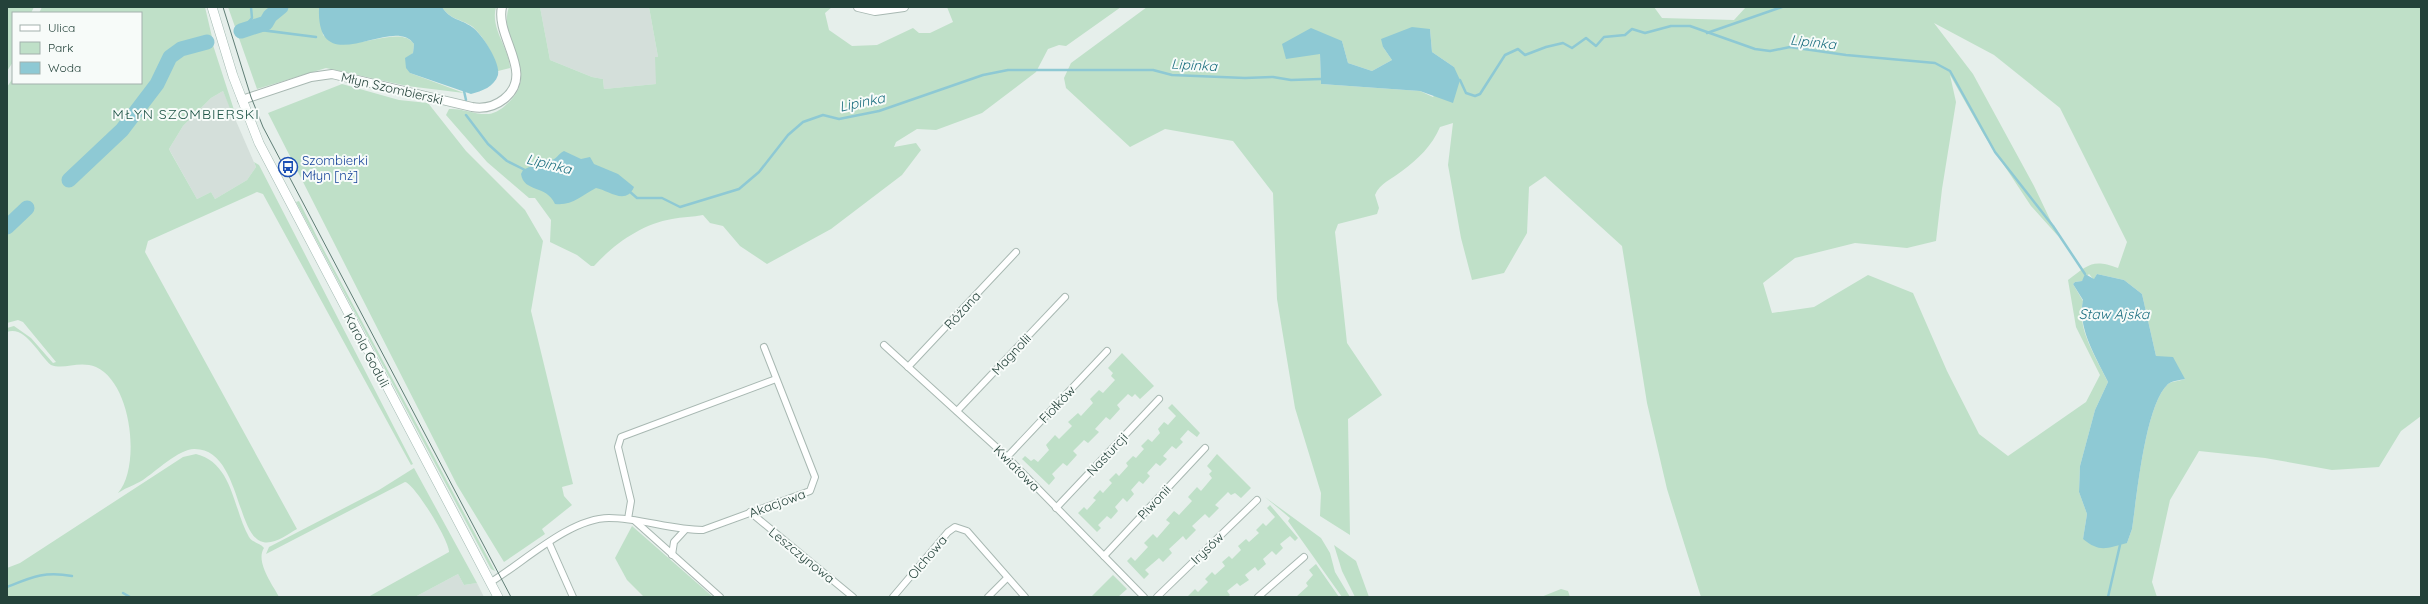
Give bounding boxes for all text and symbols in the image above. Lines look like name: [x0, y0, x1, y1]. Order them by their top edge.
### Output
legend: [12, 12, 142, 84]
text: Ulica: [48, 20, 75, 35]
water label: Lipinka: [1789, 31, 1838, 54]
text: Park: [48, 40, 73, 55]
water label: Lipinka: [1171, 55, 1219, 75]
text: Woda: [48, 60, 81, 75]
street label: Młyn Szombierski: [339, 68, 445, 108]
water label: Lipinka: [838, 88, 888, 116]
district label: MŁYN SZOMBIERSKI: [112, 105, 260, 123]
water label: Lipinka: [525, 150, 575, 179]
place label: Szombierki Młyn [nż]: [302, 152, 368, 183]
bus stop icon: Szombierki Młyn [nż]: [277, 156, 299, 178]
street label: Różana: [940, 288, 984, 332]
water label: Staw Ajska: [2079, 305, 2151, 323]
street label: Karola Goduli: [341, 310, 393, 390]
street label: Magnolii: [988, 330, 1034, 378]
street label: Fiołków: [1036, 382, 1079, 426]
street label: Nasturcji: [1083, 429, 1131, 479]
street label: Kwiatowa: [991, 442, 1043, 494]
street label: Piwonii: [1134, 481, 1174, 523]
street label: Akacjowa: [747, 485, 807, 521]
street label: Leszczynowa: [766, 524, 838, 586]
street label: Irysów: [1187, 528, 1227, 567]
street label: Olchowa: [904, 532, 950, 582]

